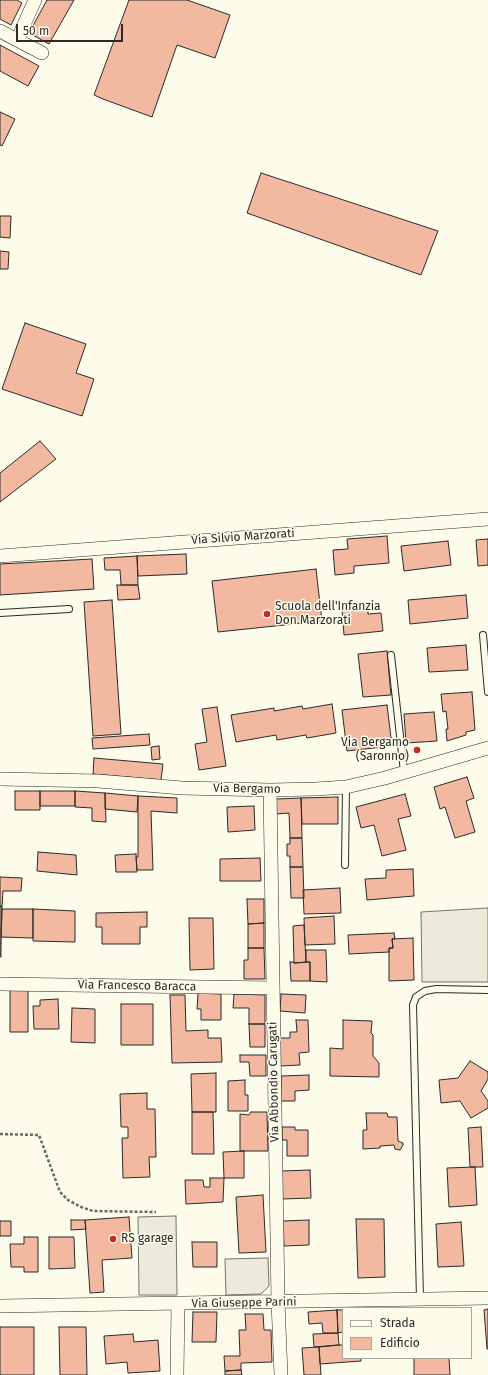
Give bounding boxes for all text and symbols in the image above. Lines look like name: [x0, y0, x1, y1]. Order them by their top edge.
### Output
scale bar: [18, 16, 125, 42]
text: 50 m: [23, 24, 49, 38]
street label: Via Silvio Marzorati: [191, 526, 295, 548]
place label: Scuola dell'Infanzia Don Marzorati: [275, 600, 381, 628]
marker: Scuola dell'Infanzia Don Marzorati: [262, 609, 272, 619]
place label: Via Bergamo (Saronno): [341, 736, 409, 764]
marker: Via Bergamo (Saronno): [412, 745, 422, 755]
street label: Via Bergamo: [213, 781, 281, 797]
street label: Via Francesco Baracca: [78, 978, 196, 994]
street label: Via Abbondio Carugati: [266, 1022, 282, 1142]
place label: RS garage: [121, 1232, 174, 1246]
marker: RS garage: [108, 1234, 118, 1244]
street label: Via Giuseppe Parini: [191, 1295, 297, 1311]
legend: [342, 1307, 472, 1359]
text: Strada: [380, 1316, 415, 1330]
text: Edificio: [380, 1336, 420, 1350]

